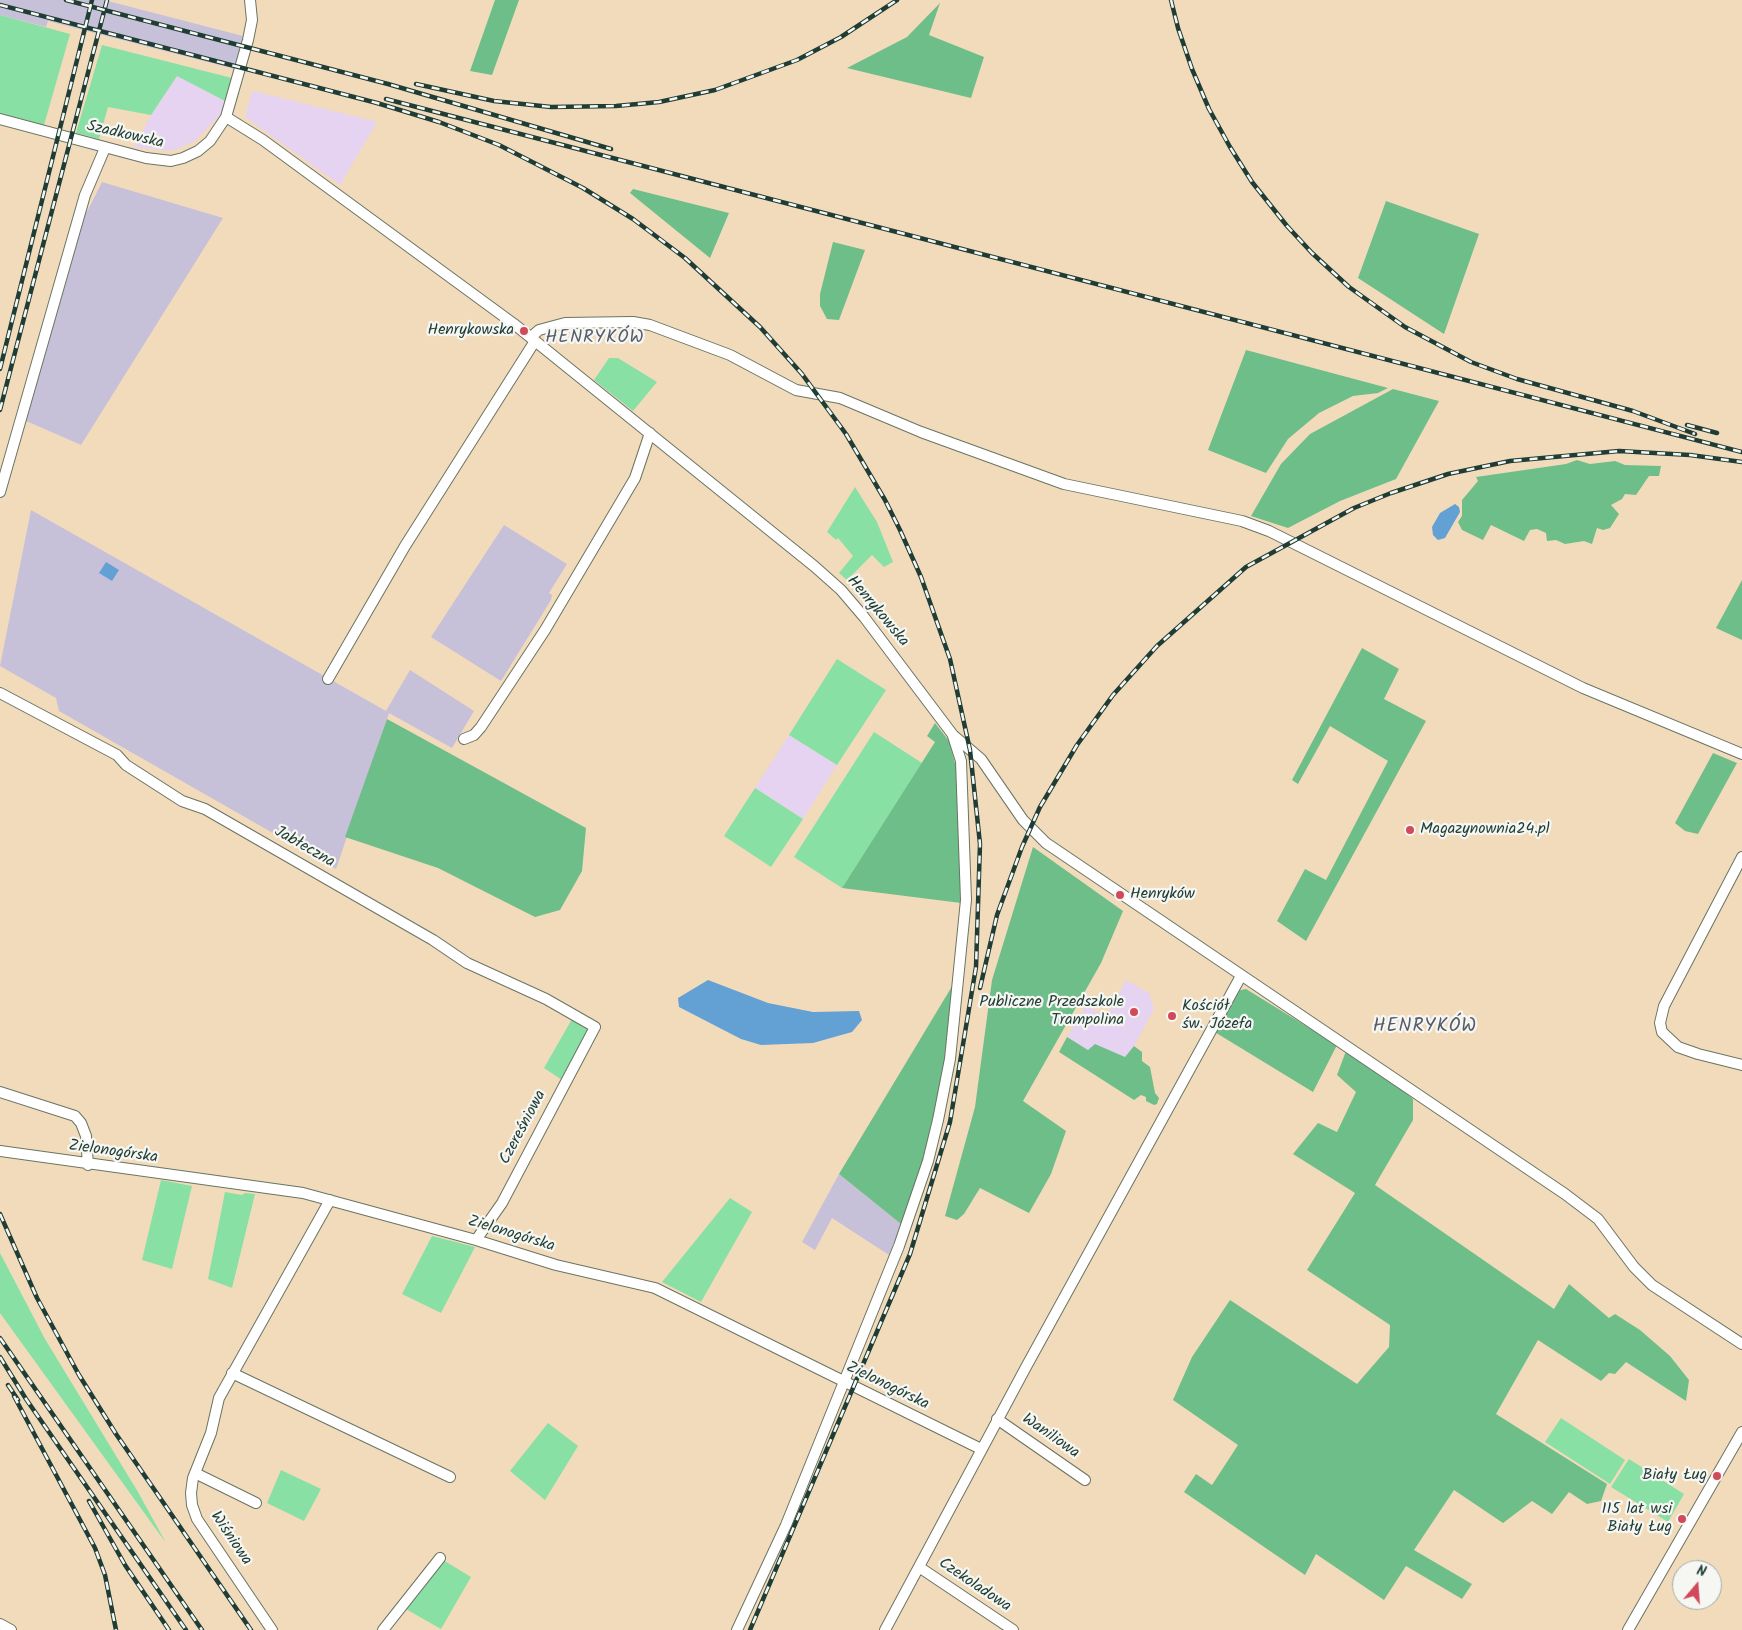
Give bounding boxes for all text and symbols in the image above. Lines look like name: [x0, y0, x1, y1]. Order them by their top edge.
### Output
street label: Szadkowska: [85, 118, 165, 154]
place label: Henrykowska: [427, 321, 514, 341]
marker: Henrykowska: [518, 325, 530, 337]
district label: HENRYKÓW: [544, 328, 646, 350]
street label: Henrykowska: [842, 573, 912, 651]
place label: Magazynownia24.pl: [1420, 820, 1550, 840]
street label: Jabłeczna: [270, 823, 338, 873]
marker: Magazynownia24.pl: [1404, 824, 1416, 836]
place label: Henryków: [1130, 885, 1195, 905]
marker: Henryków: [1114, 889, 1126, 901]
place label: Publiczne Przedszkole Trampolina: [979, 993, 1124, 1031]
place label: Kościół św. Józefa: [1182, 997, 1252, 1035]
marker: Publiczne Przedszkole Trampolina: [1128, 1006, 1140, 1018]
marker: Kościół św. Józefa: [1166, 1010, 1178, 1022]
district label: HENRYKÓW: [1372, 1017, 1478, 1039]
street label: Czereśniowa: [497, 1088, 551, 1168]
street label: Zielonogórska: [67, 1137, 159, 1169]
street label: Zielonogórska: [465, 1213, 557, 1257]
street label: Zielonogórska: [842, 1359, 932, 1415]
street label: Waniliowa: [1018, 1410, 1082, 1464]
place label: Biały Ług: [1642, 1466, 1707, 1486]
marker: Biały Ług: [1711, 1470, 1723, 1482]
place label: 115 lat wsi Biały Ług: [1602, 1500, 1672, 1538]
street label: Wiśniowa: [205, 1508, 255, 1570]
marker: 115 lat wsi Biały Ług: [1676, 1513, 1688, 1525]
street label: Czekoladowa: [934, 1555, 1014, 1617]
north arrow: [1672, 1560, 1722, 1610]
text: N: [1694, 1560, 1709, 1584]

